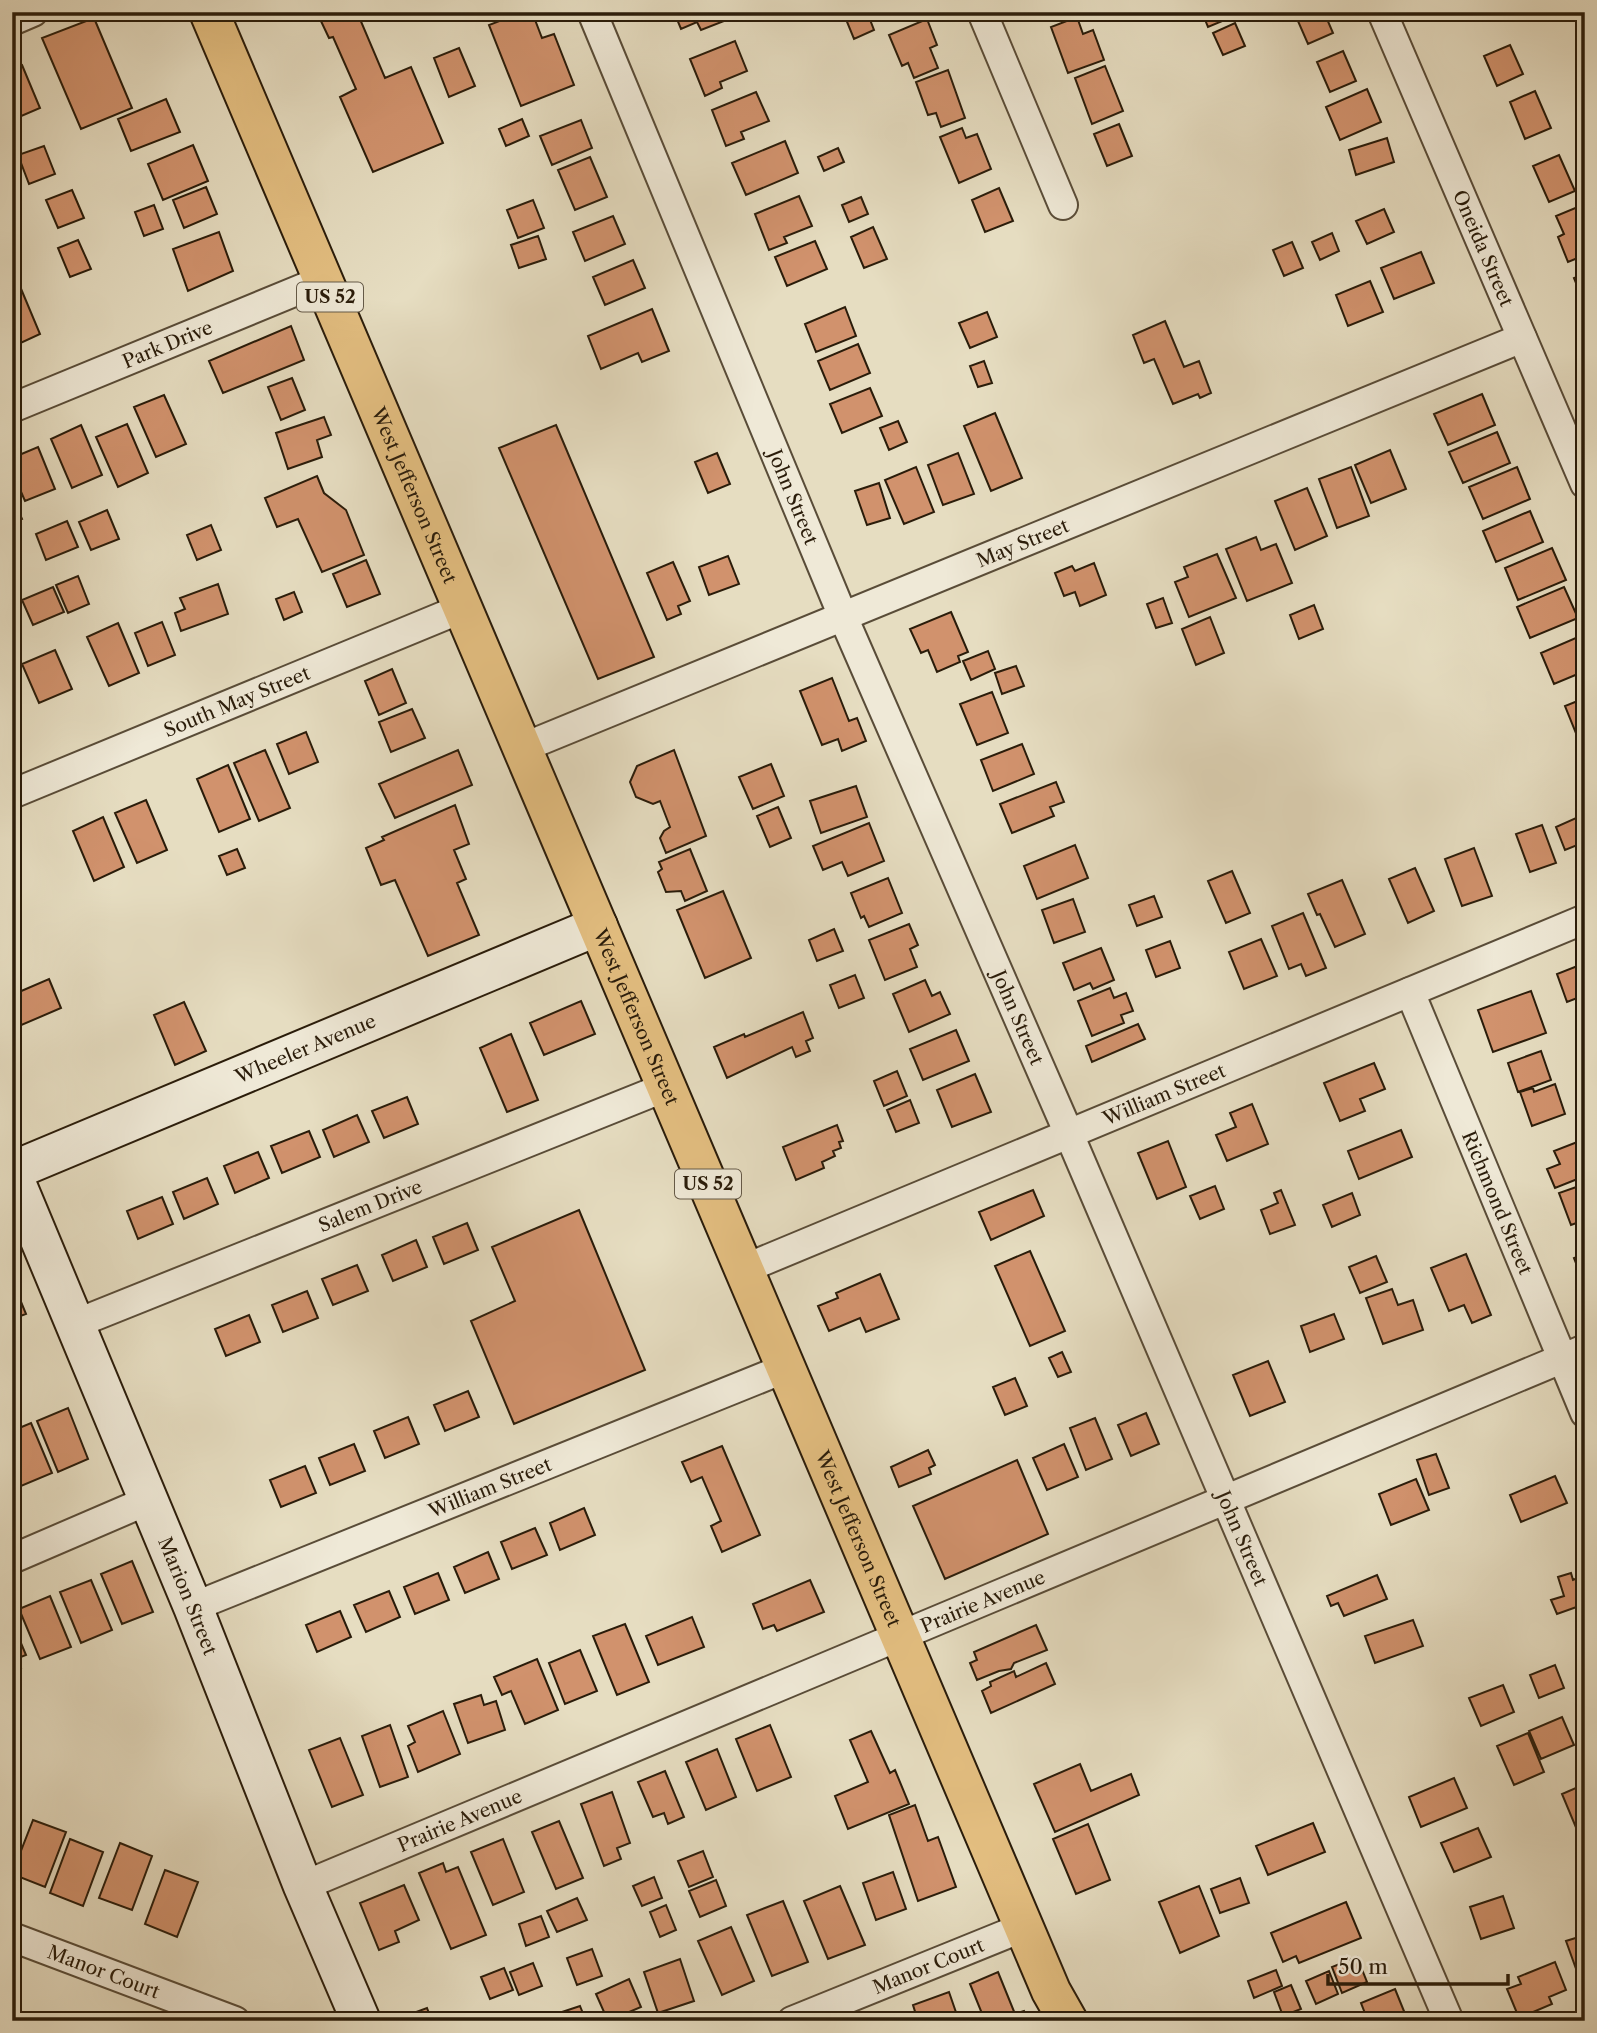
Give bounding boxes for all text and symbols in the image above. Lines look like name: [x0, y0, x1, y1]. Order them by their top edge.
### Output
street label: Oneida Street: [1448, 186, 1519, 310]
road number: US 52: [297, 282, 363, 312]
street label: Park Drive: [119, 315, 216, 373]
street label: West Jefferson Street: [367, 403, 462, 587]
street label: John Street: [762, 443, 823, 548]
street label: May Street: [973, 514, 1072, 572]
street label: South May Street: [160, 661, 313, 742]
street label: West Jefferson Street: [589, 924, 684, 1109]
street label: John Street: [986, 964, 1049, 1069]
street label: Wheeler Avenue: [231, 1009, 379, 1088]
street label: William Street: [1099, 1058, 1229, 1130]
street label: Richmond Street: [1457, 1127, 1538, 1278]
road number: US 52: [675, 1170, 741, 1198]
street label: Salem Drive: [315, 1175, 425, 1237]
street label: West Jefferson Street: [810, 1446, 906, 1630]
street label: William Street: [424, 1452, 555, 1523]
street label: John Street: [1211, 1485, 1273, 1589]
street label: Marion Street: [154, 1533, 222, 1658]
street label: Prairie Avenue: [917, 1565, 1048, 1637]
street label: Prairie Avenue: [394, 1784, 525, 1857]
street label: Manor Court: [869, 1933, 988, 1999]
street label: Manor Court: [44, 1940, 163, 2003]
scale bar: [1328, 1942, 1508, 1986]
text: 50 m: [1338, 1954, 1388, 1979]

